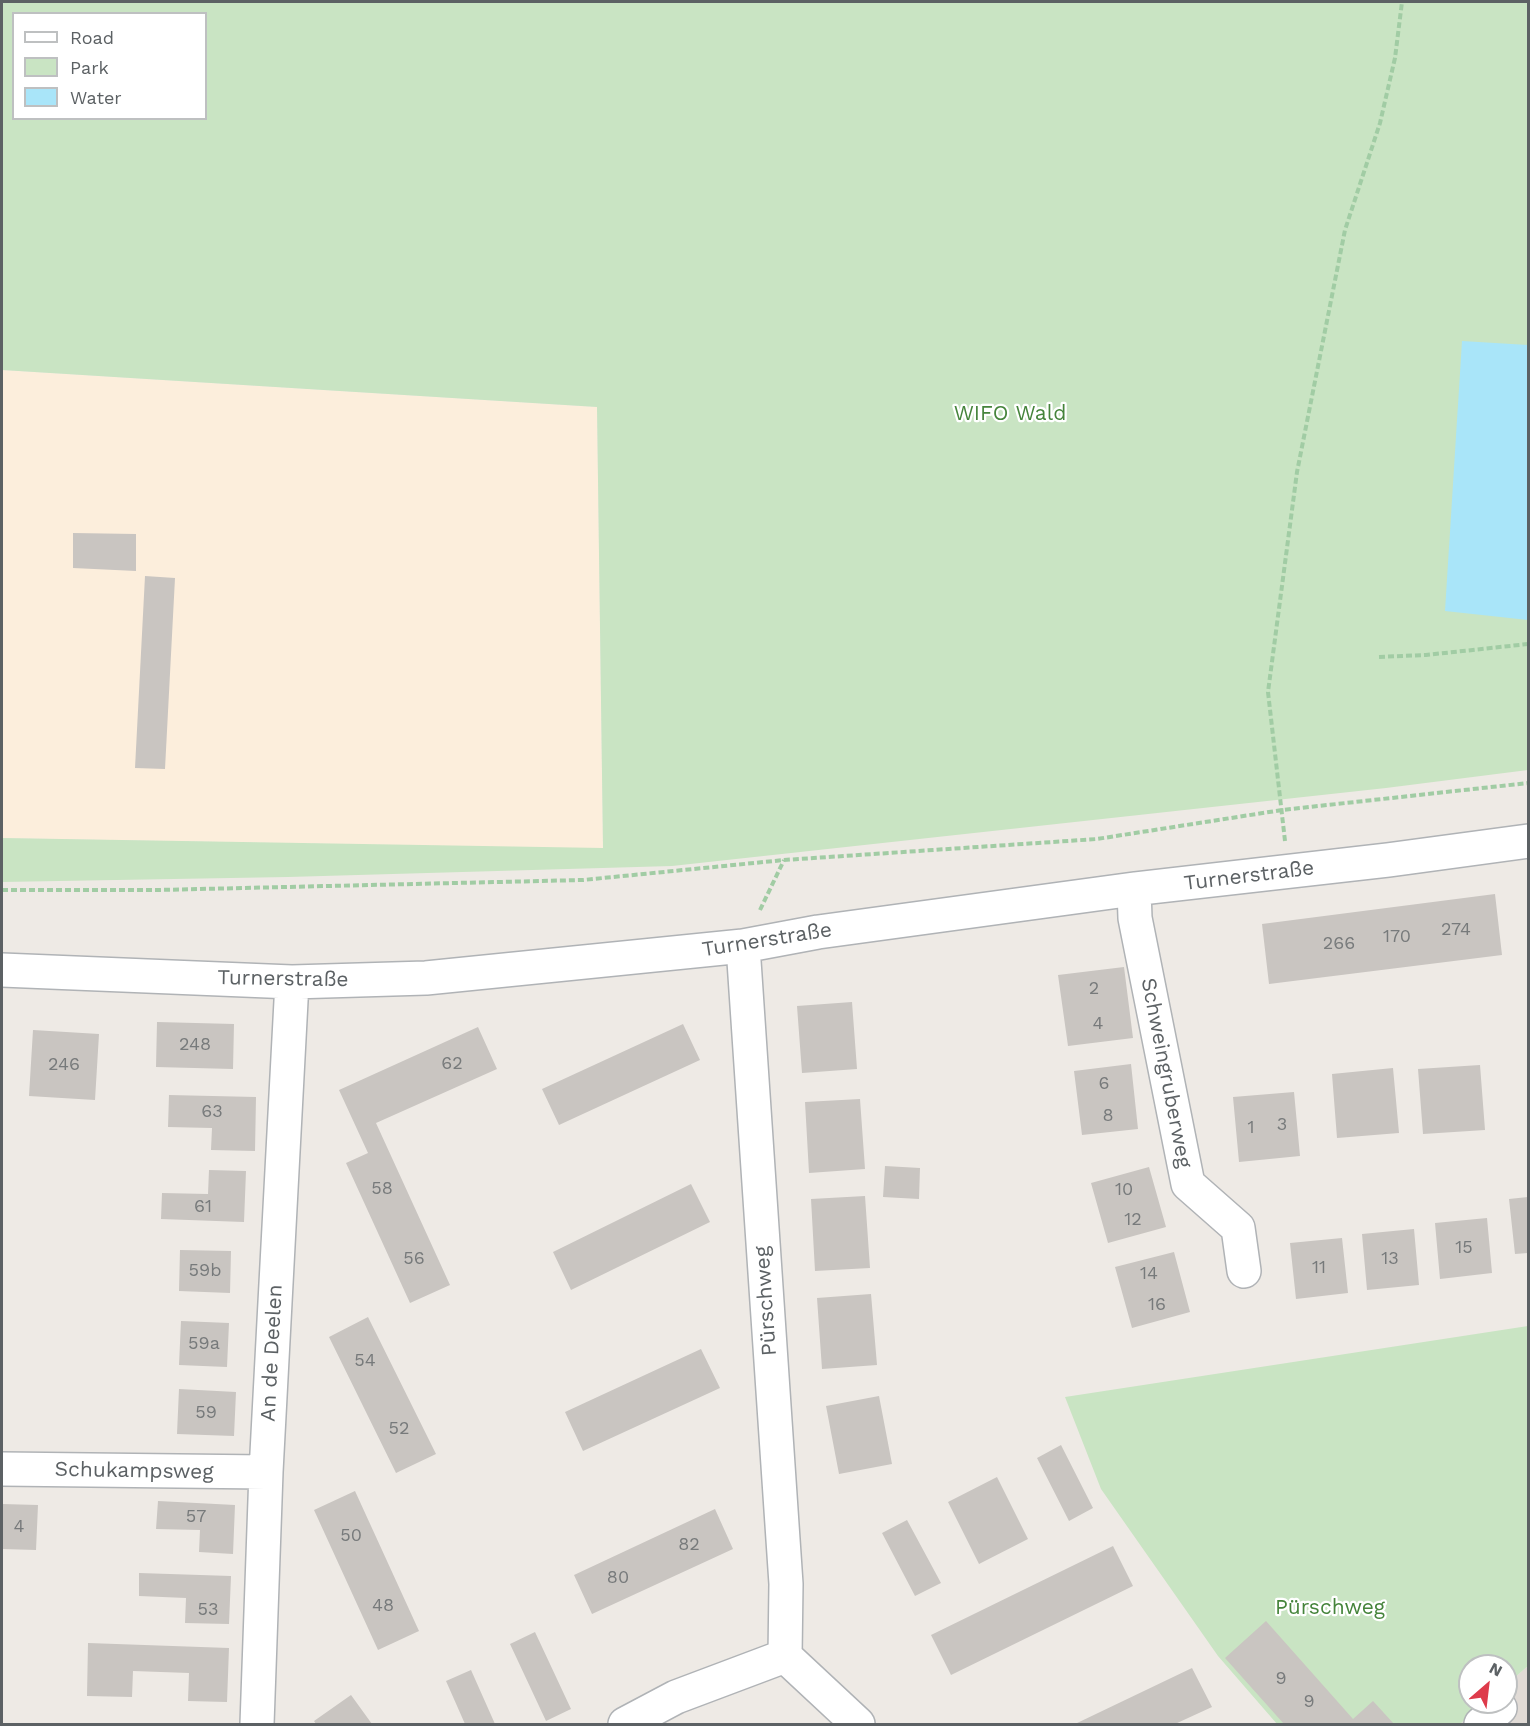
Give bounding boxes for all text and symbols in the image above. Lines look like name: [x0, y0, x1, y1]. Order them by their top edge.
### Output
legend: [12, 12, 207, 120]
text: Road: [70, 27, 114, 48]
text: Park: [70, 57, 109, 78]
text: Water: [70, 87, 122, 108]
park label: WIFO Wald: [954, 401, 1066, 427]
street label: Turnerstraße: [1182, 856, 1316, 896]
street label: Turnerstraße: [700, 917, 834, 963]
house number: 274: [1441, 919, 1471, 941]
house number: 170: [1383, 926, 1411, 948]
house number: 266: [1323, 933, 1355, 955]
street label: Turnerstraße: [217, 965, 349, 993]
street label: Schweingruberweg: [1135, 976, 1197, 1170]
house number: 2: [1089, 978, 1099, 1000]
house number: 4: [1093, 1013, 1103, 1035]
house number: 248: [179, 1034, 211, 1056]
house number: 62: [441, 1053, 463, 1075]
house number: 246: [48, 1054, 80, 1076]
house number: 6: [1099, 1073, 1109, 1095]
house number: 63: [201, 1101, 223, 1123]
house number: 8: [1102, 1105, 1114, 1127]
house number: 3: [1277, 1114, 1287, 1136]
house number: 1: [1247, 1117, 1255, 1139]
house number: 58: [371, 1178, 393, 1200]
house number: 10: [1115, 1179, 1133, 1201]
house number: 61: [194, 1196, 212, 1218]
house number: 12: [1124, 1209, 1142, 1231]
house number: 15: [1455, 1237, 1473, 1259]
street label: Pürschweg: [750, 1245, 782, 1357]
house number: 56: [403, 1248, 425, 1270]
house number: 13: [1381, 1248, 1399, 1270]
house number: 11: [1312, 1257, 1326, 1279]
house number: 59b: [189, 1260, 221, 1282]
house number: 14: [1140, 1263, 1158, 1285]
street label: An de Deelen: [256, 1284, 288, 1422]
house number: 16: [1148, 1294, 1166, 1316]
house number: 59a: [188, 1333, 220, 1355]
house number: 54: [354, 1350, 376, 1372]
house number: 59: [195, 1402, 217, 1424]
house number: 52: [389, 1418, 409, 1440]
street label: Schukampsweg: [54, 1457, 214, 1485]
house number: 57: [186, 1506, 206, 1528]
house number: 4: [14, 1516, 24, 1538]
house number: 50: [340, 1525, 362, 1547]
house number: 82: [678, 1534, 700, 1556]
house number: 80: [607, 1567, 629, 1589]
house number: 48: [372, 1595, 394, 1617]
park label: Pürschweg: [1275, 1595, 1385, 1621]
house number: 53: [198, 1599, 218, 1621]
north arrow: [1458, 1654, 1518, 1714]
text: N: [1486, 1658, 1505, 1681]
house number: 9: [1275, 1668, 1287, 1690]
house number: 9: [1303, 1691, 1315, 1713]

